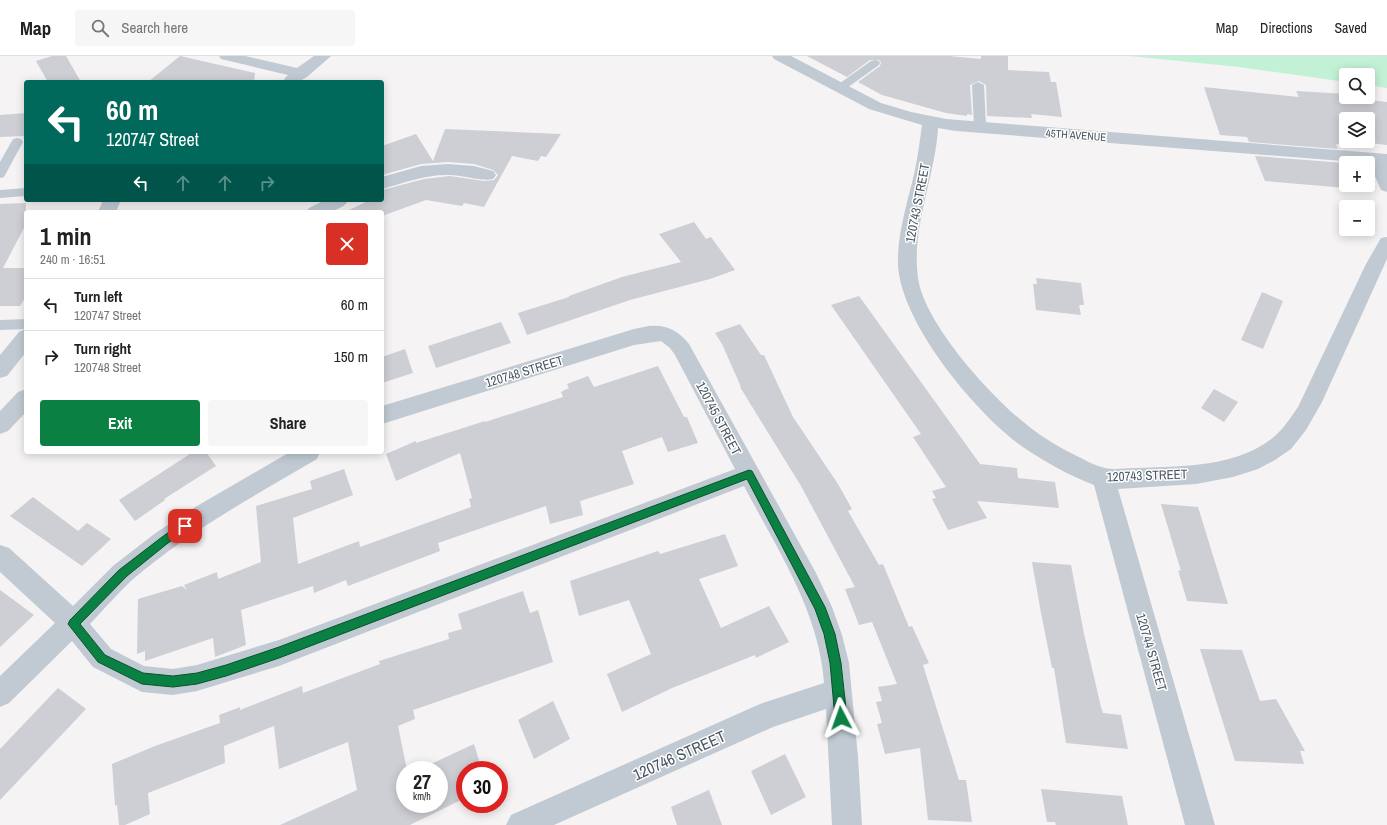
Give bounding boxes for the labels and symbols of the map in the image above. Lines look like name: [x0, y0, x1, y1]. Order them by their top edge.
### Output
street label: 45TH AVENUE: [1045, 126, 1107, 144]
street label: 120743 STREET: [901, 161, 934, 244]
street label: 120748 STREET: [483, 351, 566, 391]
street label: 120745 STREET: [692, 379, 745, 458]
street label: 120743 STREET: [1106, 466, 1188, 485]
pin: [168, 509, 202, 543]
street label: 120744 STREET: [1132, 611, 1171, 694]
position arrow: [820, 697, 862, 739]
street label: 120746 STREET: [629, 725, 729, 785]
speed limit sign: 30: [456, 761, 508, 813]

